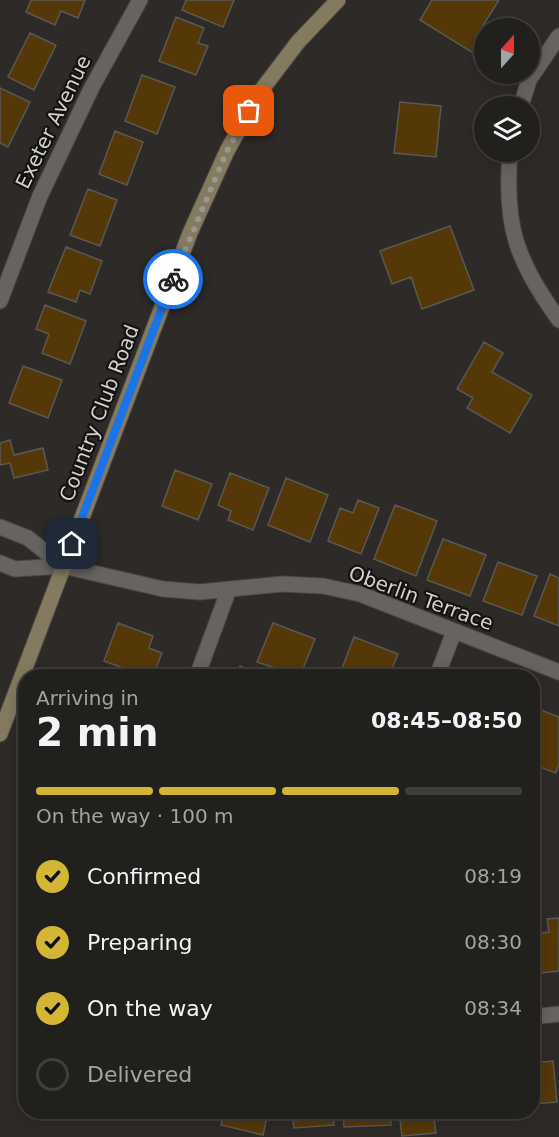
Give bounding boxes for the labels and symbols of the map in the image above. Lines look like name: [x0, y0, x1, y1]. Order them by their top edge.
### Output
north arrow: [474, 18, 540, 84]
street label: Exeter Avenue: [10, 51, 96, 193]
pin: [223, 85, 274, 136]
courier: [143, 249, 203, 309]
street label: Country Club Road: [54, 321, 144, 505]
pin: [46, 518, 97, 569]
street label: Oberlin Terrace: [346, 561, 496, 635]

